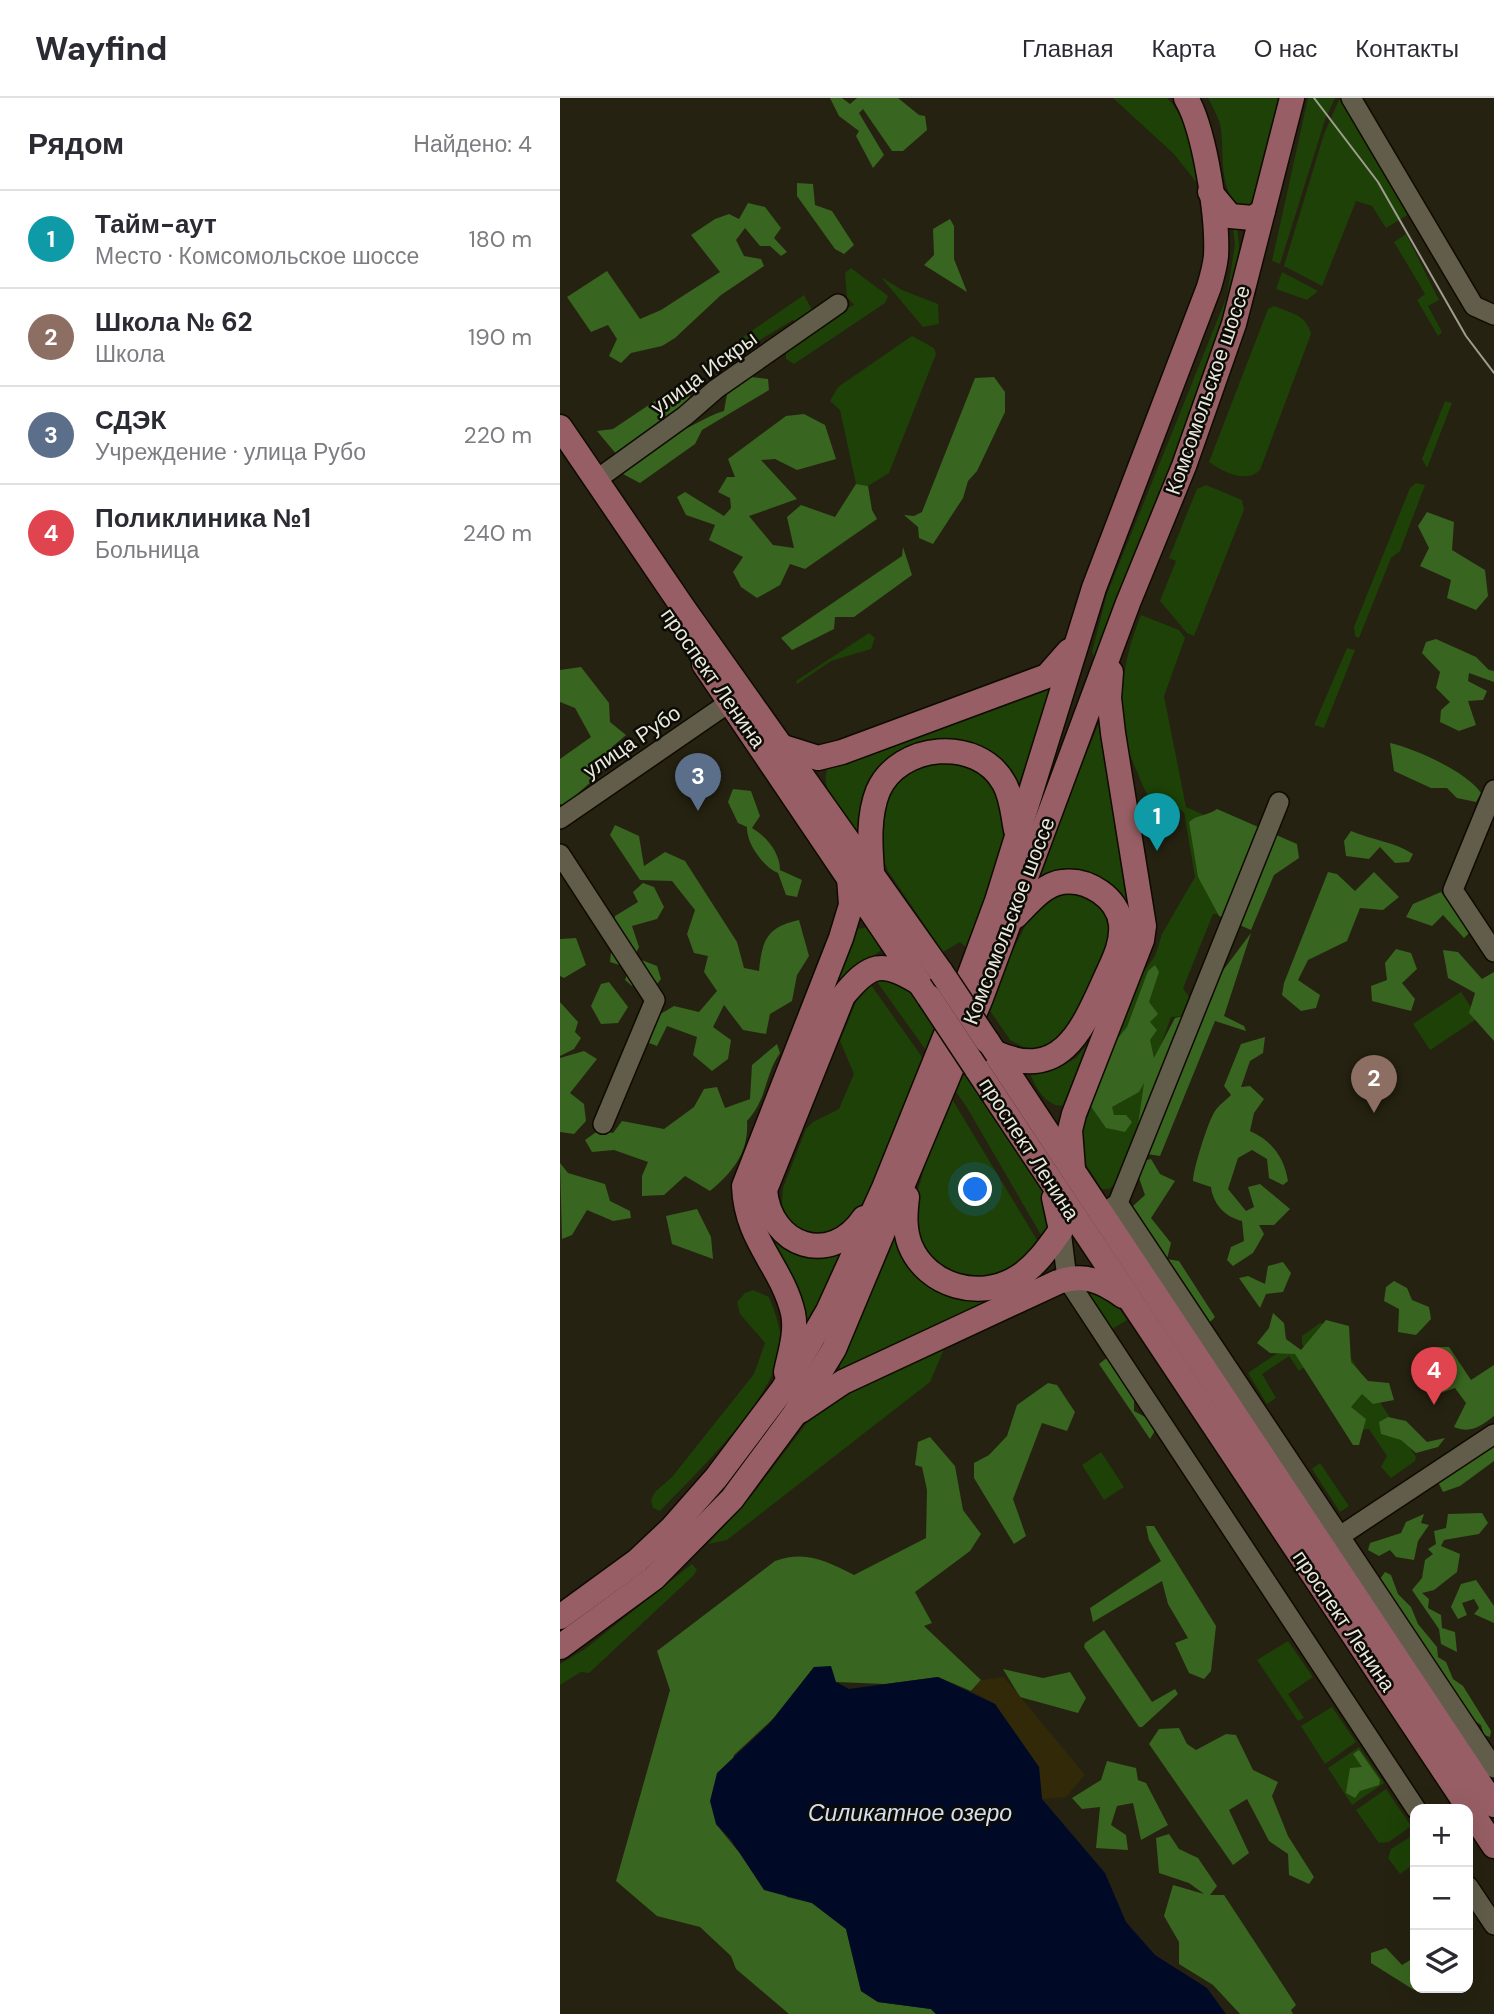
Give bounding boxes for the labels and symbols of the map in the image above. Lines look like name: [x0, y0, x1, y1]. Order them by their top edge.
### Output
street label: Комсомольское шоссе: [1159, 282, 1257, 498]
street label: улица Искры: [645, 325, 763, 421]
street label: проспект Ленина: [654, 602, 772, 754]
street label: улица Рубо: [578, 699, 686, 785]
pin: 3: [675, 753, 721, 811]
pin: 1: [1134, 793, 1180, 851]
street label: Комсомольское шоссе: [957, 813, 1061, 1029]
pin: 2: [1351, 1055, 1397, 1113]
street label: проспект Ленина: [972, 1072, 1086, 1226]
your location: [958, 1172, 992, 1206]
pin: 4: [1411, 1347, 1457, 1405]
street label: проспект Ленина: [1286, 1545, 1402, 1697]
water label: Силикатное озеро: [808, 1798, 1012, 1828]

